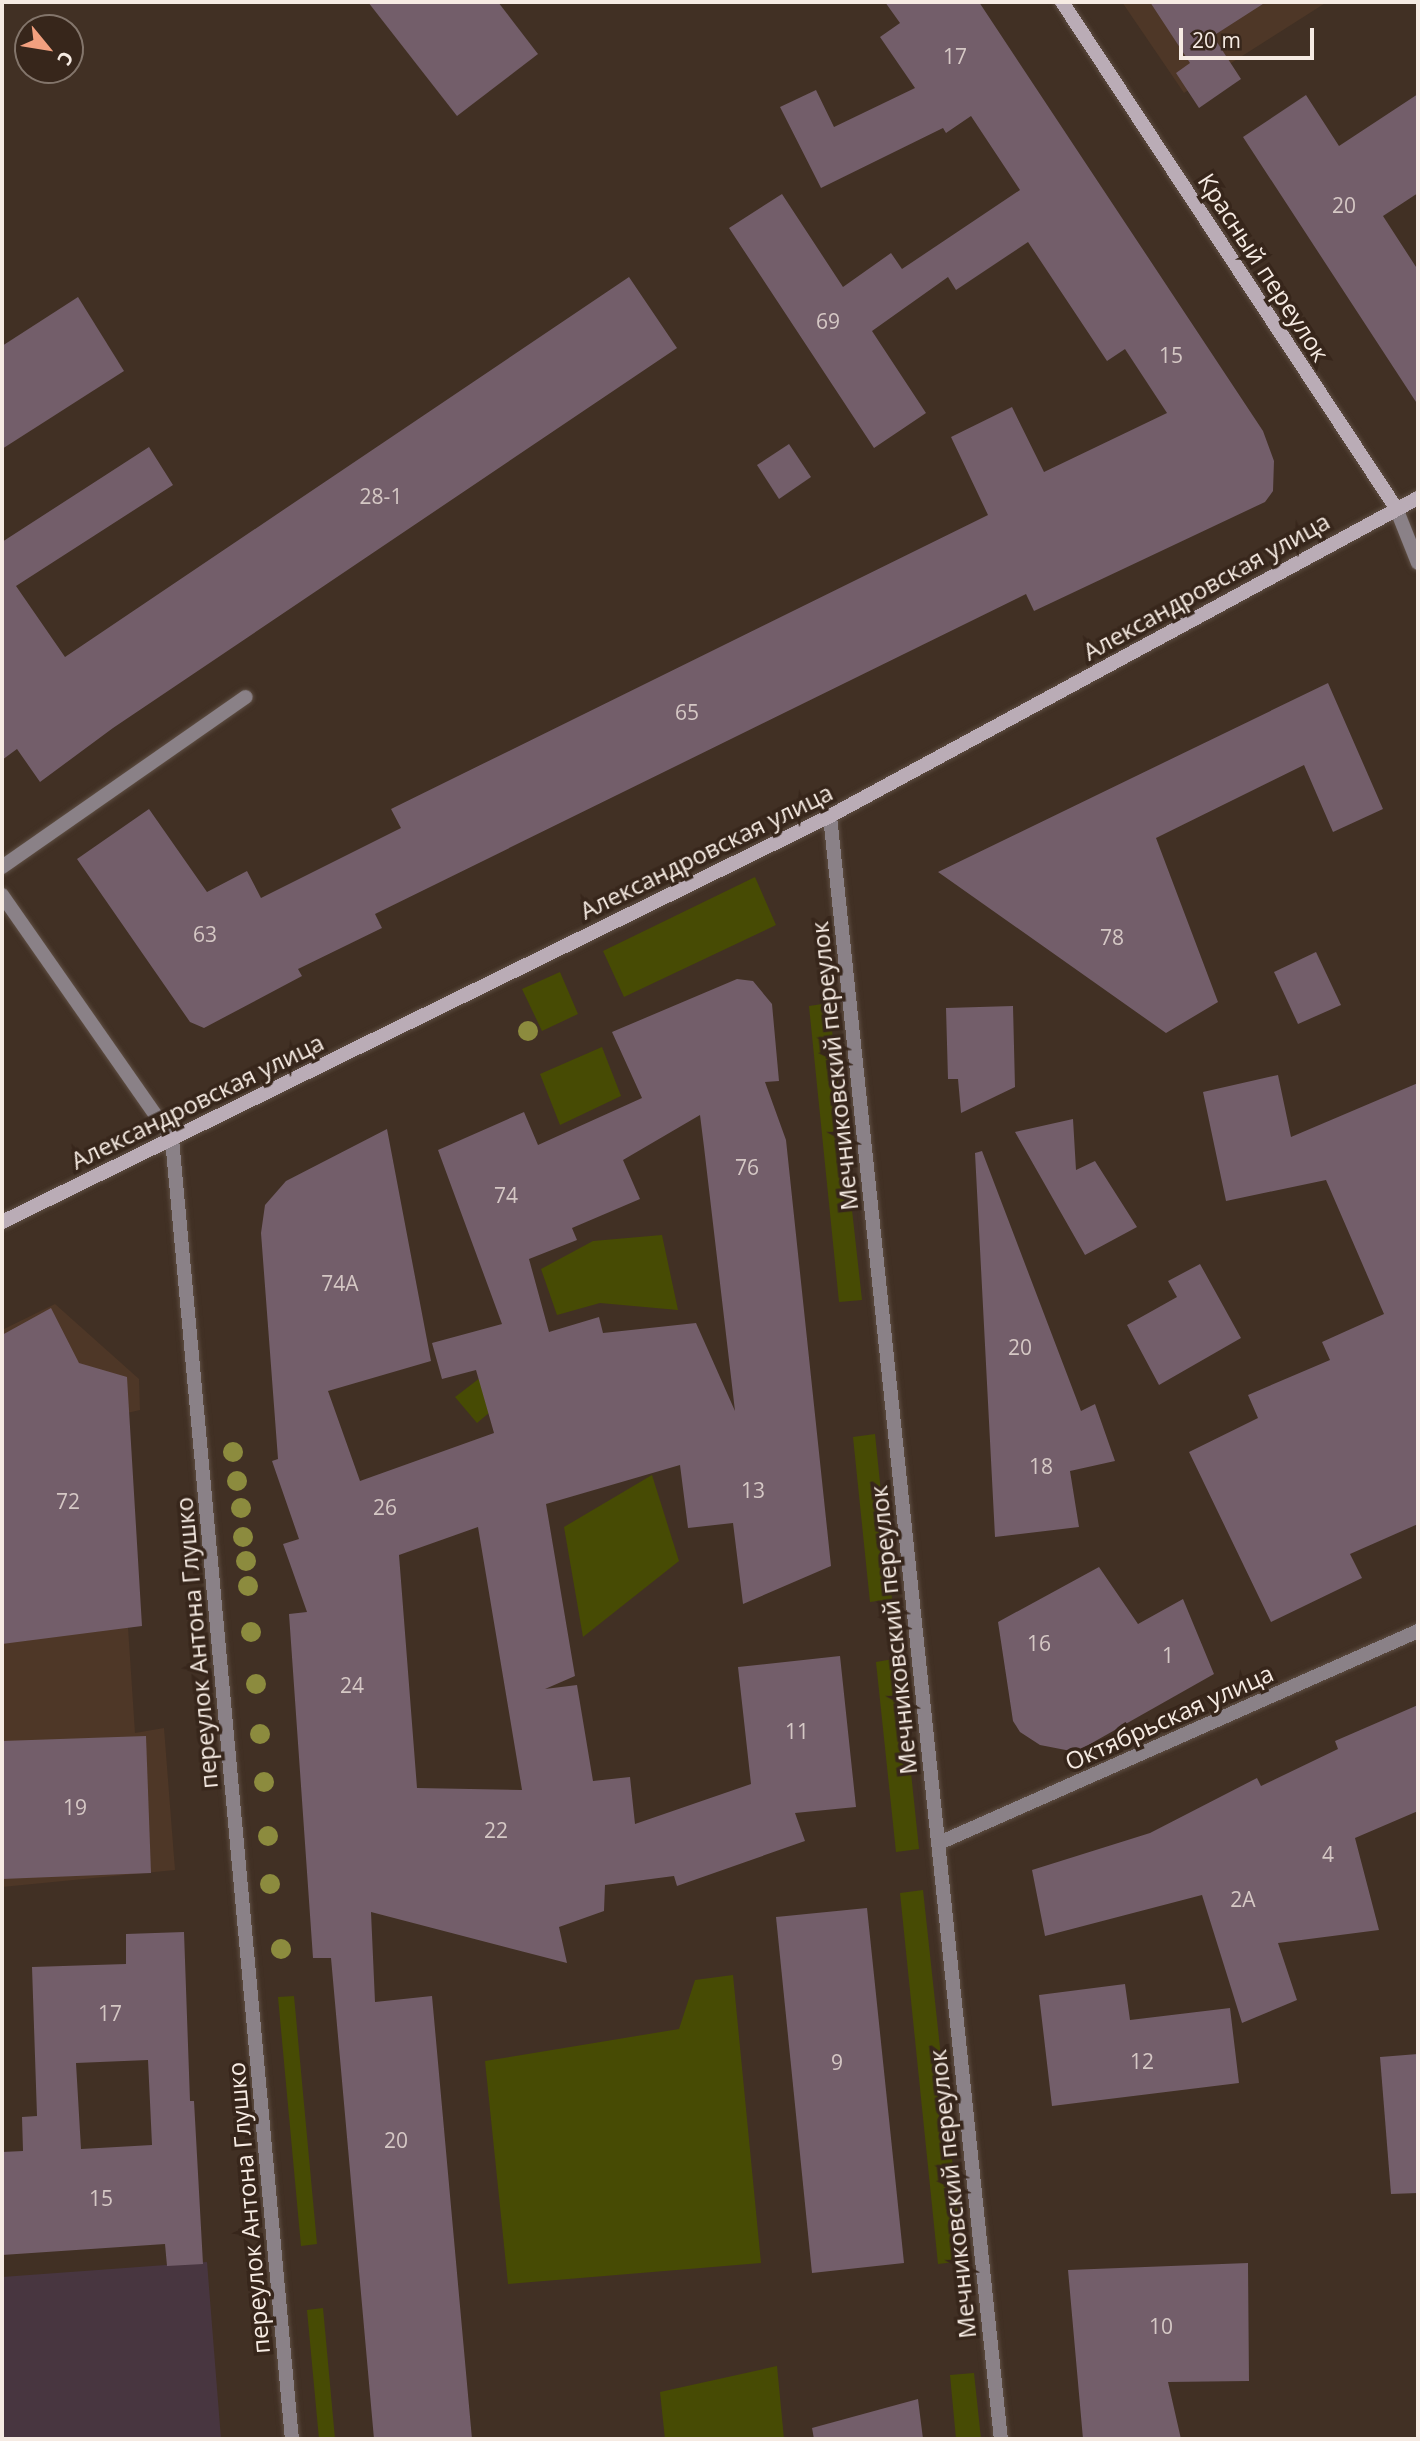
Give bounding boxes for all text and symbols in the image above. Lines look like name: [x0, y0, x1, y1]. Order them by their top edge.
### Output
north arrow: [14, 14, 84, 84]
scale bar: [1182, 14, 1317, 58]
text: 20 m: [1192, 26, 1241, 54]
house number: 17: [943, 43, 967, 69]
text: С: [51, 47, 80, 70]
street label: Красный переулок: [1192, 168, 1336, 366]
house number: 20: [1332, 192, 1356, 218]
house number: 69: [816, 308, 840, 334]
house number: 15: [1159, 342, 1183, 368]
house number: 28-1: [360, 483, 402, 509]
street label: Александровская улица: [1078, 506, 1334, 666]
house number: 65: [675, 699, 699, 725]
street label: Александровская улица: [575, 777, 837, 925]
street label: Мечниковский переулок: [804, 920, 864, 1212]
house number: 63: [193, 921, 217, 947]
house number: 78: [1100, 924, 1124, 950]
street label: Александровская улица: [66, 1027, 328, 1175]
house number: 76: [735, 1154, 759, 1180]
house number: 74: [494, 1182, 518, 1208]
house number: 74А: [321, 1270, 359, 1296]
house number: 20: [1008, 1334, 1032, 1360]
house number: 18: [1029, 1453, 1053, 1479]
house number: 13: [741, 1477, 765, 1503]
street label: Мечниковский переулок: [863, 1484, 923, 1776]
house number: 72: [56, 1488, 80, 1514]
house number: 26: [373, 1494, 397, 1520]
street label: переулок Антона Глушко: [169, 1496, 223, 1790]
house number: 16: [1027, 1630, 1051, 1656]
house number: 1: [1162, 1642, 1174, 1668]
street label: Октябрьская улица: [1060, 1658, 1278, 1776]
house number: 24: [340, 1672, 364, 1698]
house number: 11: [785, 1718, 809, 1744]
house number: 19: [63, 1794, 87, 1820]
house number: 22: [484, 1817, 508, 1843]
house number: 4: [1322, 1841, 1334, 1867]
house number: 2А: [1230, 1886, 1256, 1912]
house number: 17: [98, 2000, 122, 2026]
street label: Мечниковский переулок: [922, 2048, 982, 2340]
house number: 12: [1130, 2048, 1154, 2074]
house number: 9: [831, 2049, 843, 2075]
street label: переулок Антона Глушко: [221, 2061, 275, 2355]
house number: 20: [384, 2127, 408, 2153]
house number: 15: [89, 2185, 113, 2211]
house number: 10: [1149, 2313, 1173, 2339]

